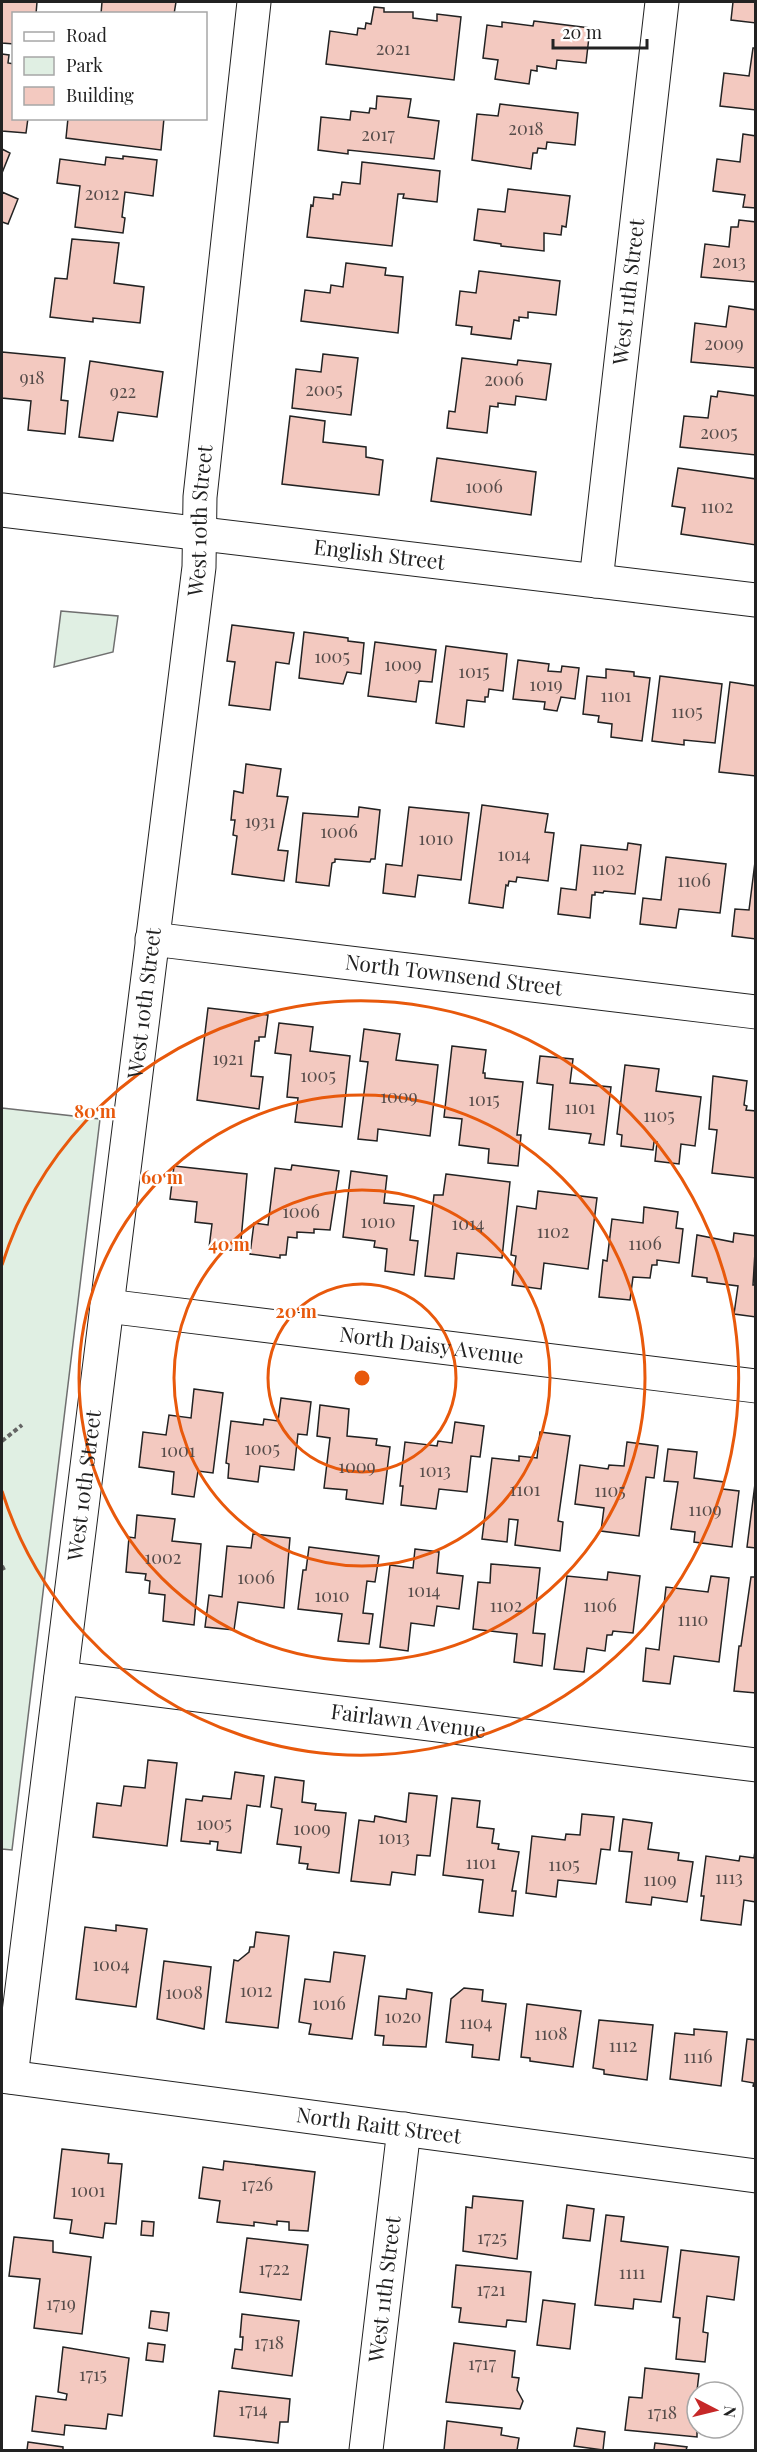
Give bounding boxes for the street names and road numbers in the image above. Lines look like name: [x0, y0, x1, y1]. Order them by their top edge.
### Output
street label: West 11th Street: [605, 217, 649, 367]
street label: West 10th Street: [179, 443, 218, 599]
street label: English Street: [312, 531, 447, 575]
street label: West 10th Street: [119, 925, 166, 1081]
street label: North Townsend Street: [344, 946, 565, 1001]
street label: North Daisy Avenue: [338, 1319, 525, 1369]
street label: West 10th Street: [59, 1408, 106, 1563]
street label: Fairlawn Avenue: [329, 1696, 488, 1743]
street label: North Raitt Street: [295, 2099, 464, 2149]
street label: West 11th Street: [360, 2214, 406, 2364]

